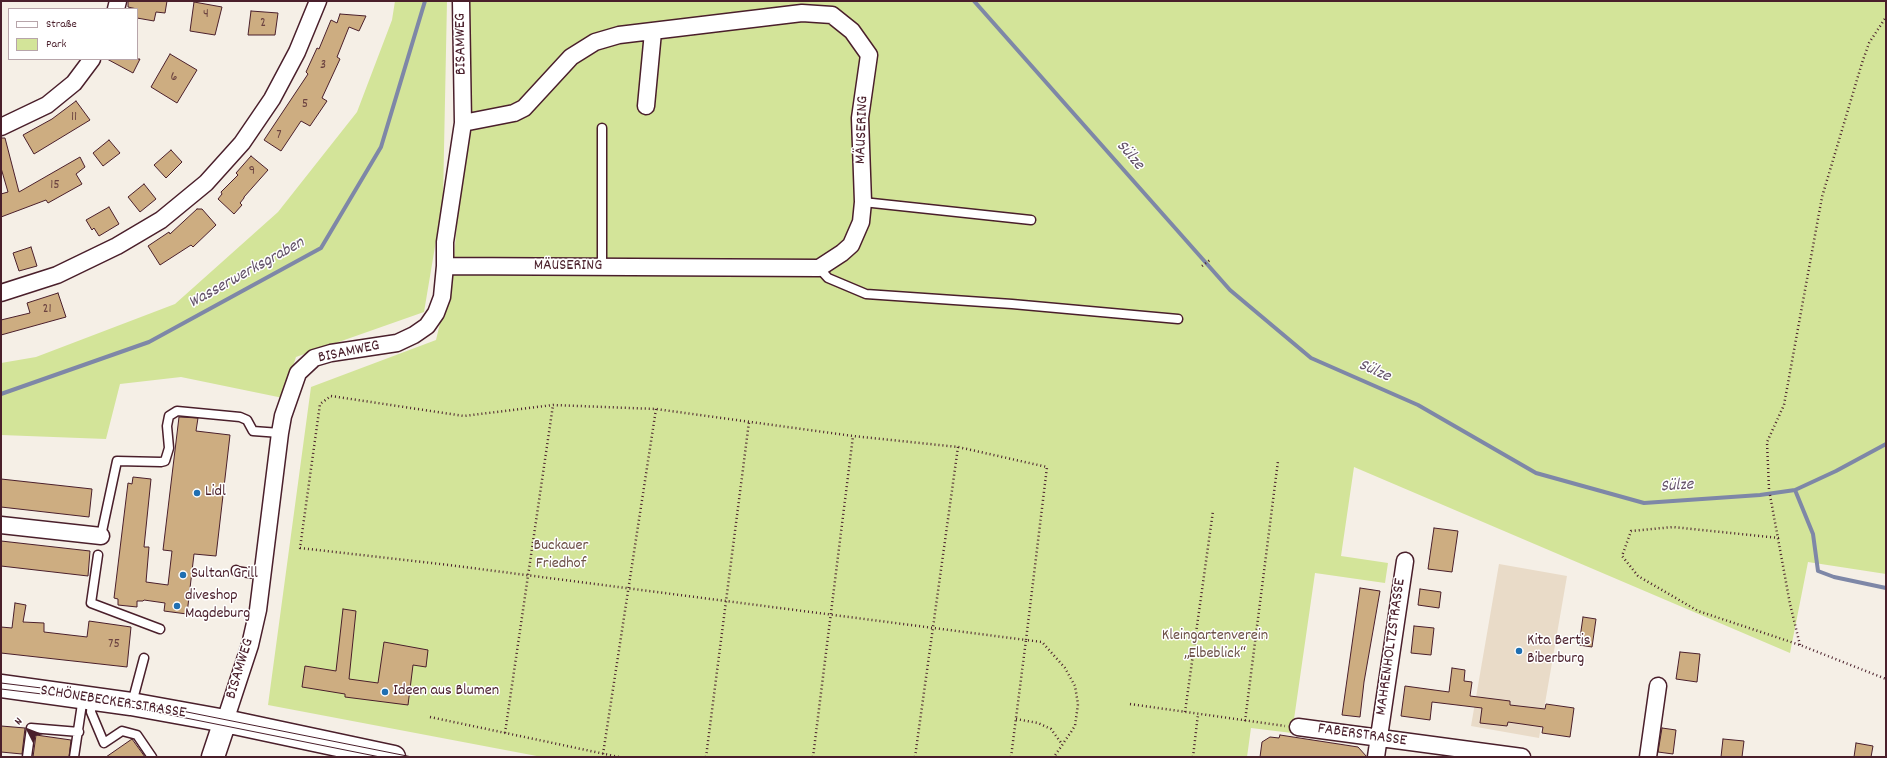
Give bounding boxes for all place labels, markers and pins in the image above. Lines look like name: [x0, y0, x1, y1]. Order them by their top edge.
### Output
place label: Lidl: [205, 483, 226, 503]
marker: Lidl: [192, 488, 202, 498]
place label: Sultan Grill: [191, 565, 258, 585]
marker: Sultan Grill: [178, 570, 188, 580]
place label: diveshop Magdeburg: [185, 587, 250, 625]
marker: diveshop Magdeburg: [172, 601, 182, 611]
place label: Kita Bertis Biberburg: [1527, 632, 1591, 670]
marker: Kita Bertis Biberburg: [1514, 646, 1524, 656]
place label: Ideen aus Blumen: [393, 682, 499, 702]
marker: Ideen aus Blumen: [380, 687, 390, 697]

